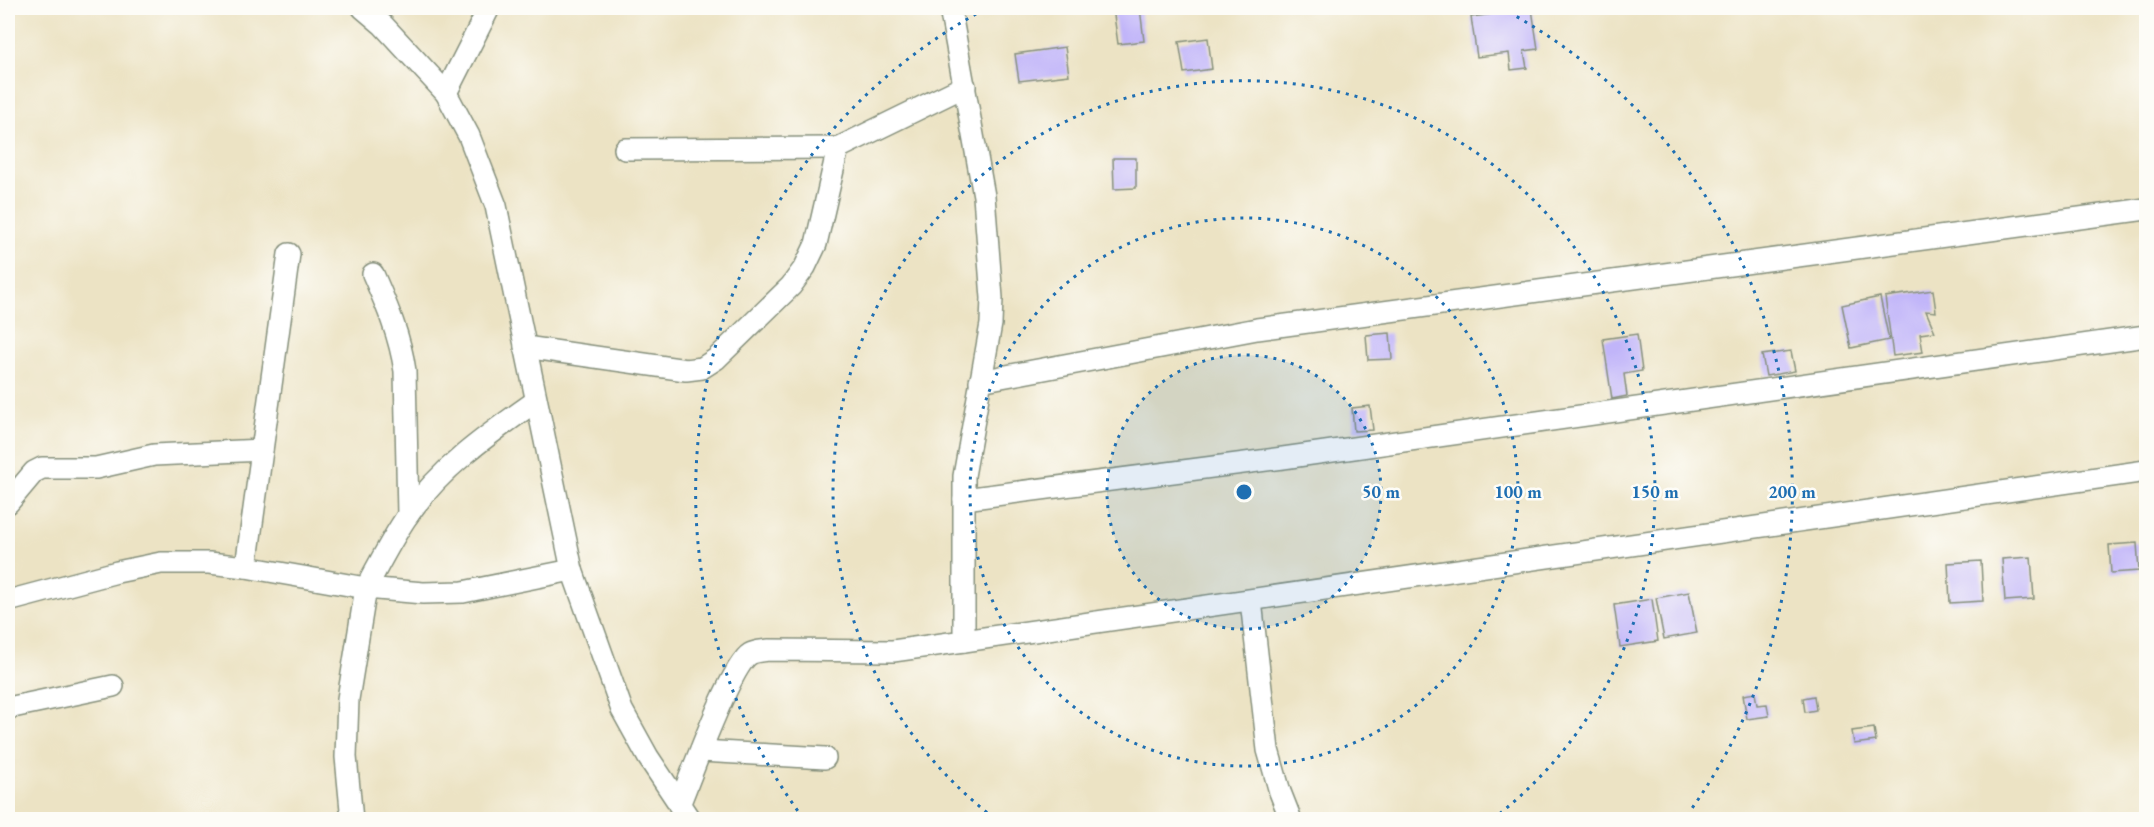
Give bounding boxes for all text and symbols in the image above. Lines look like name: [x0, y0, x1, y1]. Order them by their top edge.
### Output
text: 50 m: [1362, 480, 1400, 503]
text: 100 m: [1494, 480, 1542, 503]
text: 150 m: [1631, 480, 1679, 503]
text: 200 m: [1768, 480, 1816, 503]
centre of rings: [1234, 482, 1254, 502]

